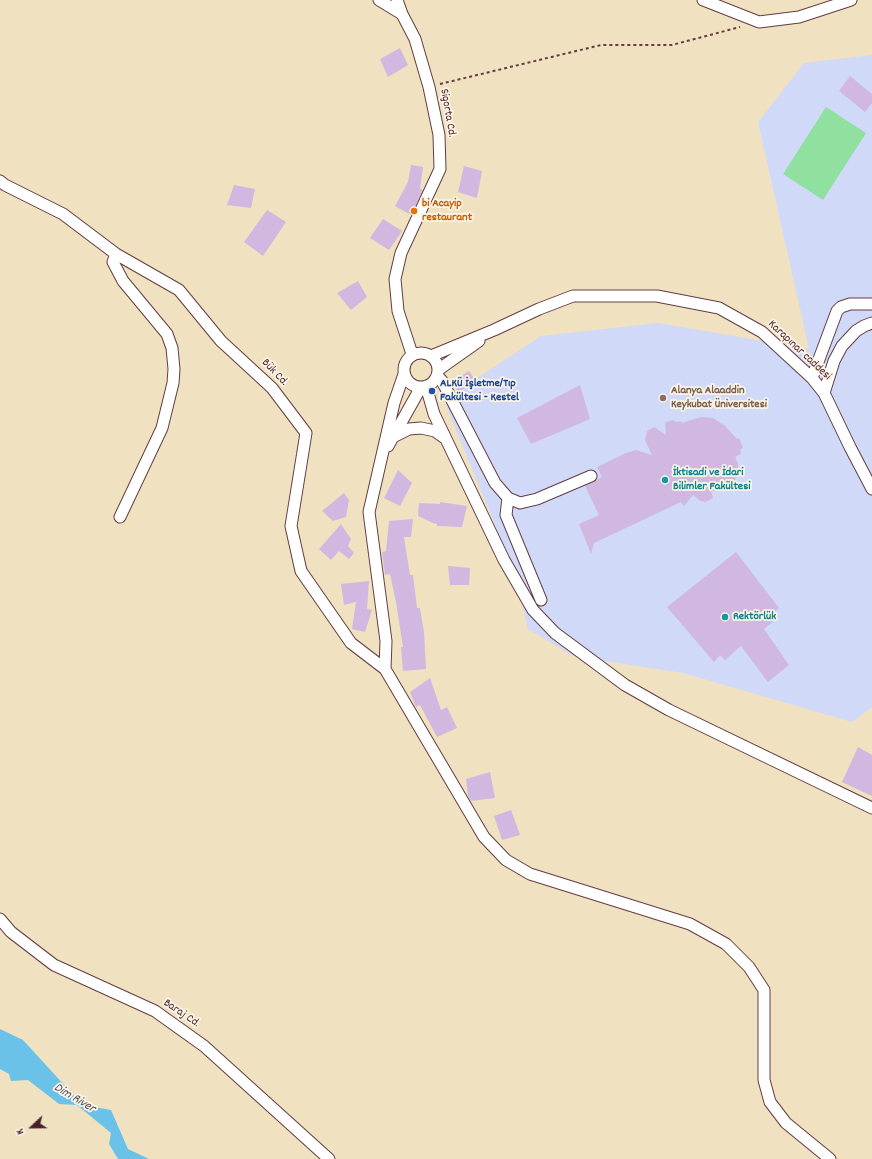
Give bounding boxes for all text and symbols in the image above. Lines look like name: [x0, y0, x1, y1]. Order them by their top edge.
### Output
street label: Sigorta Cd.: [436, 88, 458, 138]
place label: bi Acayip restaurant: [422, 197, 472, 225]
marker: bi Acayip restaurant: [409, 206, 419, 216]
street label: Karapınar caddesi: [764, 318, 834, 384]
street label: Bük Cd.: [258, 356, 290, 390]
place label: ALKÜ İşletme/Tıp Fakültesi - Kestel: [440, 377, 519, 405]
place label: Alanya Alaaddin Keykubat Üniversitesi: [671, 384, 767, 412]
marker: ALKÜ İşletme/Tıp Fakültesi - Kestel: [427, 386, 437, 396]
marker: Alanya Alaaddin Keykubat Üniversitesi: [658, 393, 668, 403]
place label: İktisadi ve İdari Bilimler Fakültesi: [673, 466, 750, 494]
marker: İktisadi ve İdari Bilimler Fakültesi: [660, 475, 670, 485]
place label: Rektörlük: [733, 610, 776, 624]
marker: Rektörlük: [720, 612, 730, 622]
street label: Baraj Cd.: [160, 997, 202, 1031]
water label: Dim River: [50, 1081, 98, 1117]
north arrow: [12, 1107, 52, 1147]
text: K: [13, 1126, 29, 1137]

